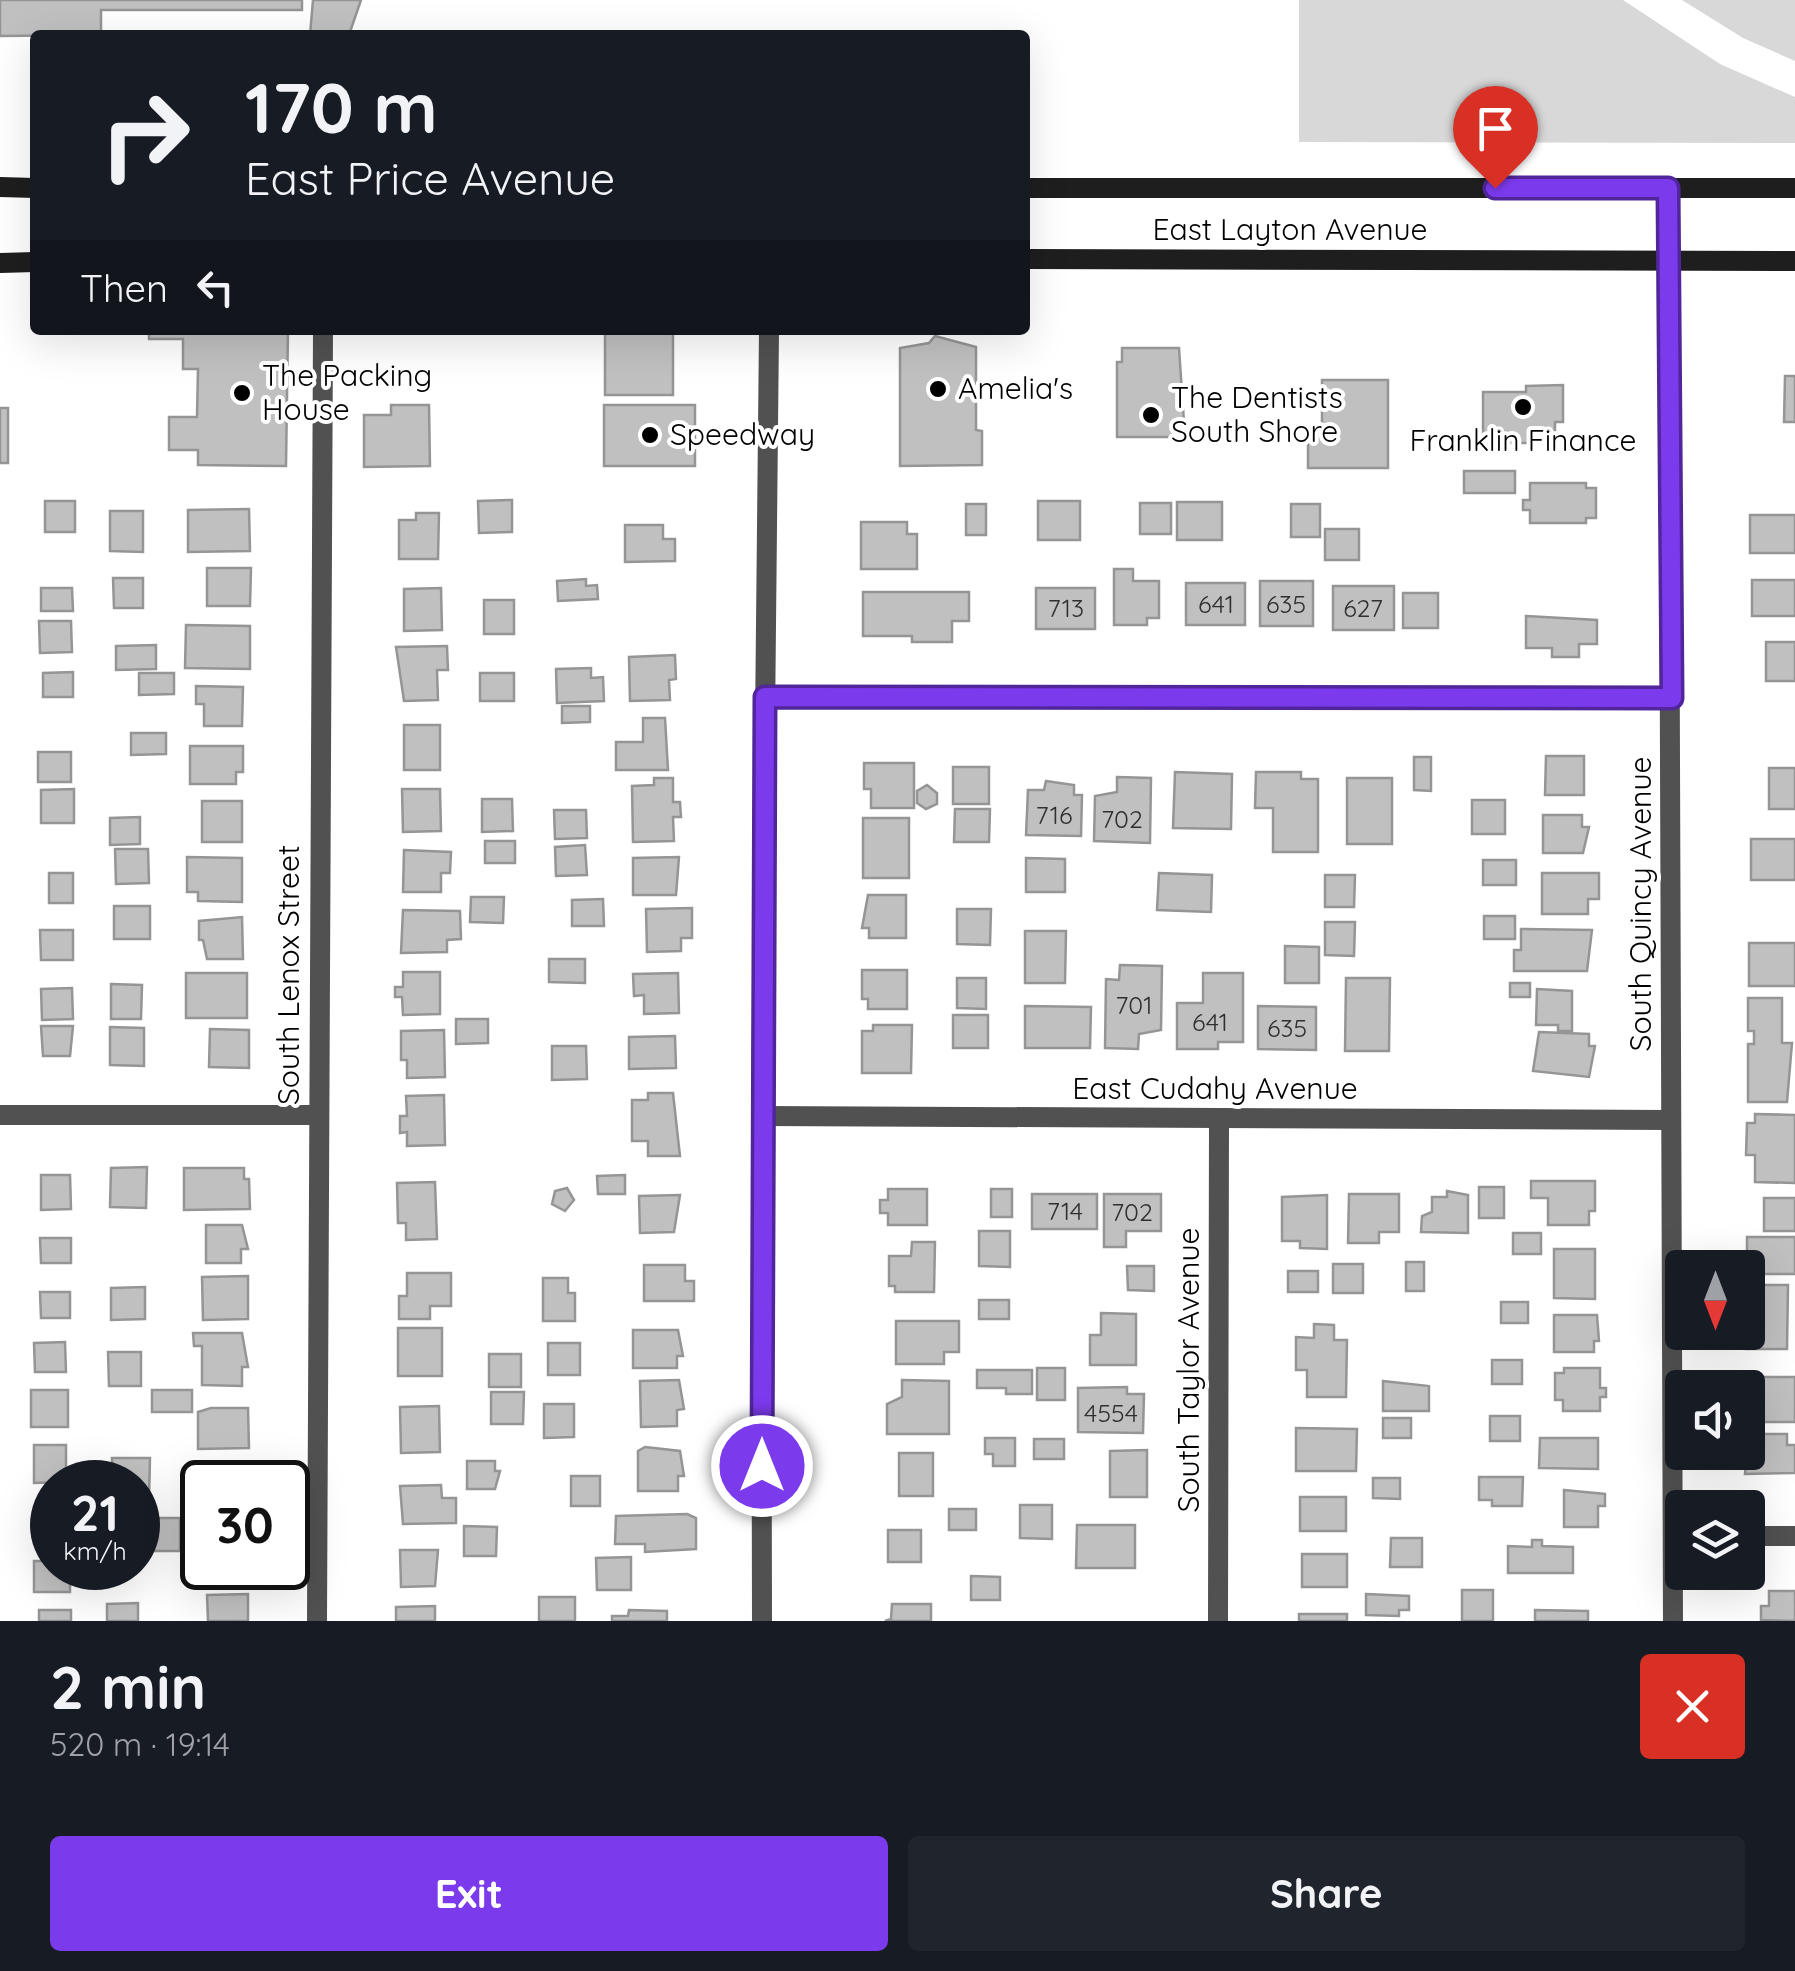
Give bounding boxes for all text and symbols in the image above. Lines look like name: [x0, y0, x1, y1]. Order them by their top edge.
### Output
text: 170 m: [245, 63, 438, 151]
icon: right: [80, 70, 210, 200]
pin: [1453, 86, 1538, 189]
icon: arrive: [1468, 101, 1523, 156]
text: East Price Avenue: [245, 150, 615, 206]
street label: East Layton Avenue: [1152, 210, 1428, 248]
icon: left: [188, 260, 243, 315]
text: Then: [80, 264, 168, 312]
place label: The Packing House: [262, 356, 432, 428]
place label: Amelia's: [958, 369, 1073, 407]
marker: Amelia's: [927, 378, 949, 400]
place label: The Dentists South Shore: [1171, 378, 1343, 450]
marker: The Packing House: [231, 382, 253, 404]
marker: Franklin Finance: [1512, 396, 1534, 418]
marker: The Dentists South Shore: [1140, 404, 1162, 426]
place label: Speedway: [670, 415, 815, 453]
place label: Franklin Finance: [1410, 421, 1636, 459]
marker: Speedway: [639, 424, 661, 446]
house number: 641: [1198, 588, 1234, 619]
house number: 635: [1266, 588, 1306, 619]
house number: 713: [1048, 592, 1084, 623]
house number: 627: [1343, 592, 1383, 623]
street label: South Quincy Avenue: [1621, 757, 1659, 1051]
house number: 716: [1036, 799, 1072, 830]
house number: 702: [1101, 803, 1143, 834]
street label: South Lenox Street: [269, 845, 307, 1105]
house number: 701: [1116, 989, 1152, 1020]
house number: 641: [1192, 1006, 1228, 1037]
house number: 635: [1267, 1012, 1307, 1043]
street label: East Cudahy Avenue: [1072, 1069, 1358, 1107]
house number: 714: [1047, 1195, 1083, 1226]
house number: 702: [1111, 1196, 1153, 1227]
street label: South Taylor Avenue: [1169, 1228, 1207, 1512]
north arrow: [1665, 1250, 1765, 1350]
map controls: [1665, 1250, 1765, 1590]
button: sound: [1665, 1370, 1765, 1470]
house number: 4554: [1084, 1397, 1138, 1428]
position arrow: [710, 1414, 814, 1518]
speed limit sign: 30: [180, 1460, 310, 1590]
text: 21: [71, 1481, 119, 1544]
button: layers: [1665, 1490, 1765, 1590]
text: km/h: [63, 1535, 127, 1566]
text: 2 min: [50, 1649, 206, 1724]
button: close: [1640, 1654, 1745, 1759]
text: 520 m · 19:14: [50, 1724, 230, 1764]
button: Exit: [50, 1836, 888, 1951]
button: Share: [908, 1836, 1745, 1951]

